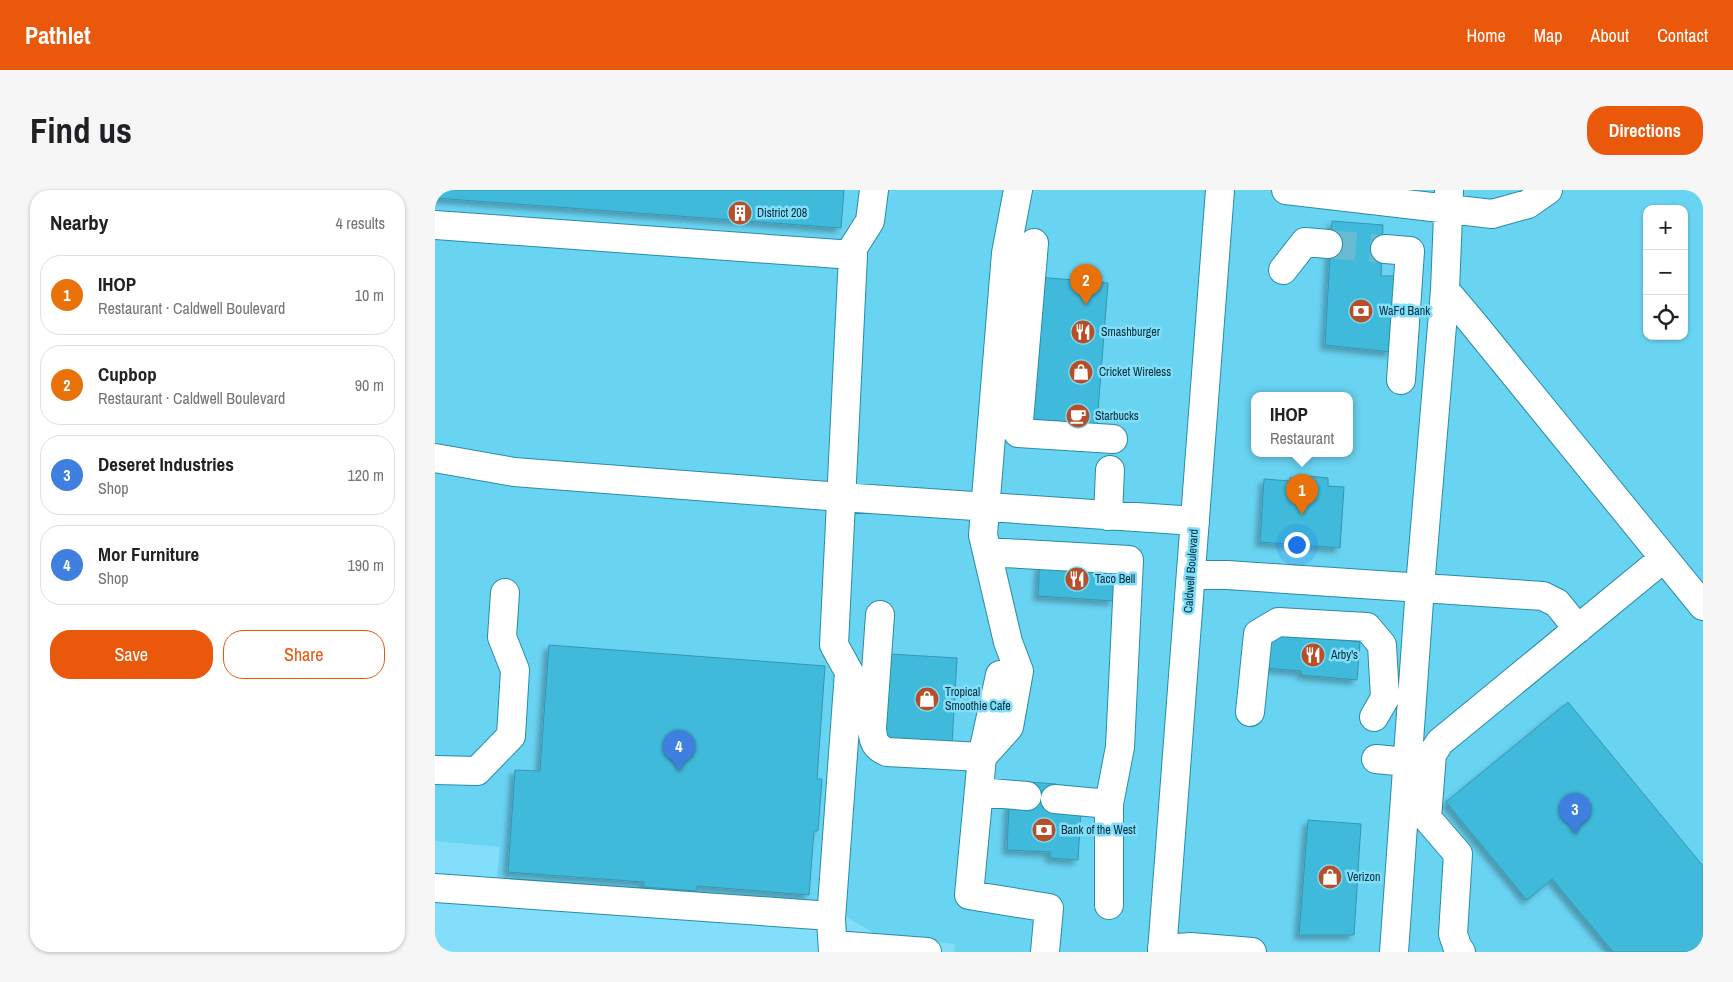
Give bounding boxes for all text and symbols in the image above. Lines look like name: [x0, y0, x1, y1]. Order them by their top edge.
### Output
text: Pathlet: [25, 19, 91, 51]
text: Home: [1466, 23, 1506, 48]
text: Map: [1534, 23, 1563, 48]
text: About: [1591, 23, 1629, 48]
text: Contact: [1657, 23, 1708, 48]
button: Directions: [1587, 106, 1703, 155]
text: Find us: [30, 107, 132, 154]
building icon: District 208: [727, 200, 753, 226]
place label: District 208: [757, 205, 807, 221]
map controls: [1643, 205, 1688, 340]
button: +: [1643, 205, 1688, 250]
text: Nearby: [50, 208, 108, 237]
text: 4 results: [335, 212, 385, 234]
button: −: [1643, 250, 1688, 295]
pin: 2: [1070, 264, 1102, 305]
text: IHOP: [98, 271, 136, 297]
text: 1: [63, 284, 71, 306]
text: 10 m: [355, 284, 384, 306]
button: locate: [1643, 295, 1688, 340]
text: Restaurant · Caldwell Boulevard: [98, 297, 285, 319]
bank icon: WaFd Bank: [1348, 298, 1374, 324]
place label: WaFd Bank: [1379, 303, 1430, 319]
restaurant icon: Smashburger: [1070, 319, 1096, 345]
place label: Smashburger: [1101, 324, 1161, 340]
shop icon: Cricket Wireless: [1068, 359, 1094, 385]
text: Cupbop: [98, 361, 157, 387]
place label: Cricket Wireless: [1099, 364, 1171, 380]
text: 2: [63, 374, 71, 396]
text: 90 m: [355, 374, 384, 396]
text: Restaurant · Caldwell Boulevard: [98, 387, 285, 409]
popup: [1251, 392, 1353, 457]
text: IHOP: [1270, 401, 1308, 427]
cafe icon: Starbucks: [1065, 403, 1091, 429]
place label: Starbucks: [1095, 408, 1139, 424]
text: Restaurant: [1270, 427, 1334, 449]
text: Deseret Industries: [98, 451, 234, 477]
text: 3: [63, 464, 71, 486]
text: 120 m: [348, 464, 384, 486]
pin: 1: [1286, 474, 1318, 515]
text: Shop: [98, 477, 129, 499]
street label: Caldwell Boulevard: [1180, 528, 1202, 614]
your location: [1284, 532, 1310, 558]
text: Mor Furniture: [98, 541, 199, 567]
text: 4: [63, 554, 71, 576]
text: 190 m: [348, 554, 384, 576]
restaurant icon: Taco Bell: [1064, 566, 1090, 592]
text: Shop: [98, 567, 129, 589]
place label: Taco Bell: [1095, 571, 1135, 587]
button: Save: [50, 630, 213, 679]
button: Share: [223, 630, 385, 679]
restaurant icon: Arby's: [1300, 642, 1326, 668]
place label: Arby's: [1330, 647, 1358, 663]
place label: Tropical Smoothie Cafe: [945, 684, 1011, 714]
shop icon: Tropical Smoothie Cafe: [914, 686, 940, 712]
pin: 4: [663, 730, 695, 771]
pin: 3: [1559, 793, 1591, 834]
bank icon: Bank of the West: [1031, 817, 1057, 843]
place label: Bank of the West: [1061, 822, 1136, 838]
shop icon: Verizon: [1317, 864, 1343, 890]
place label: Verizon: [1347, 869, 1380, 885]

